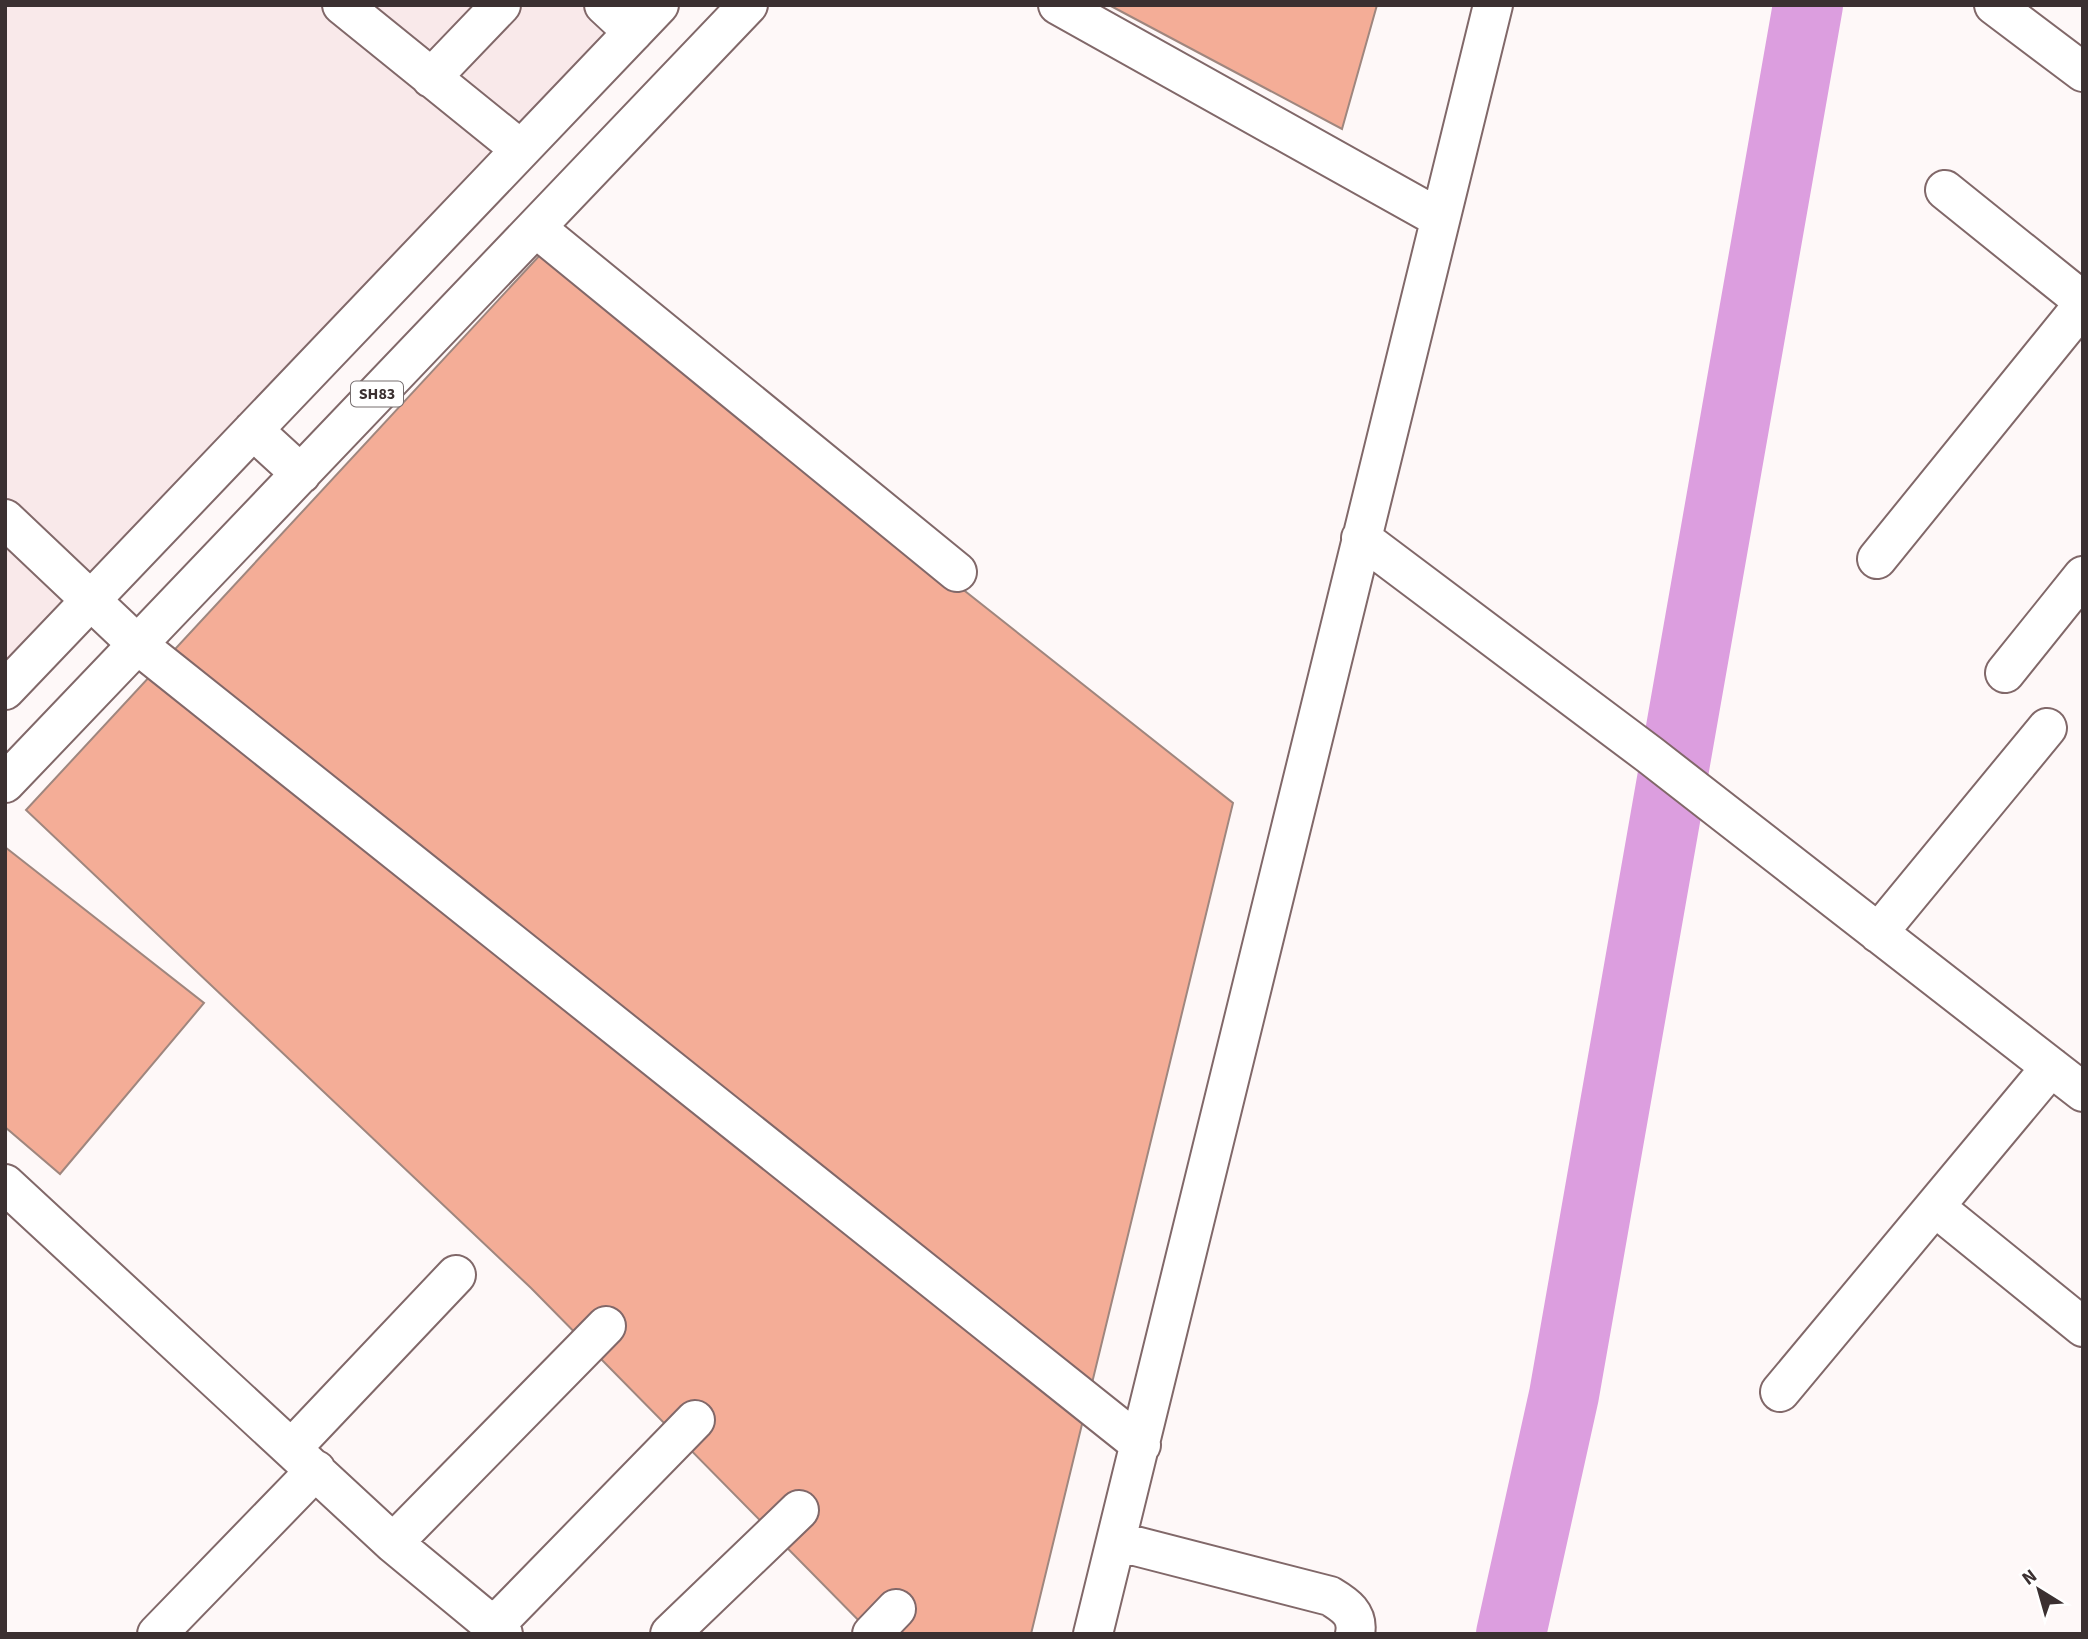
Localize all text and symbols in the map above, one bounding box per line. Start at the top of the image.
road number: SH83 [351,382,403,406]
north arrow [2004,1555,2074,1625]
text: N [2016,1563,2043,1592]

